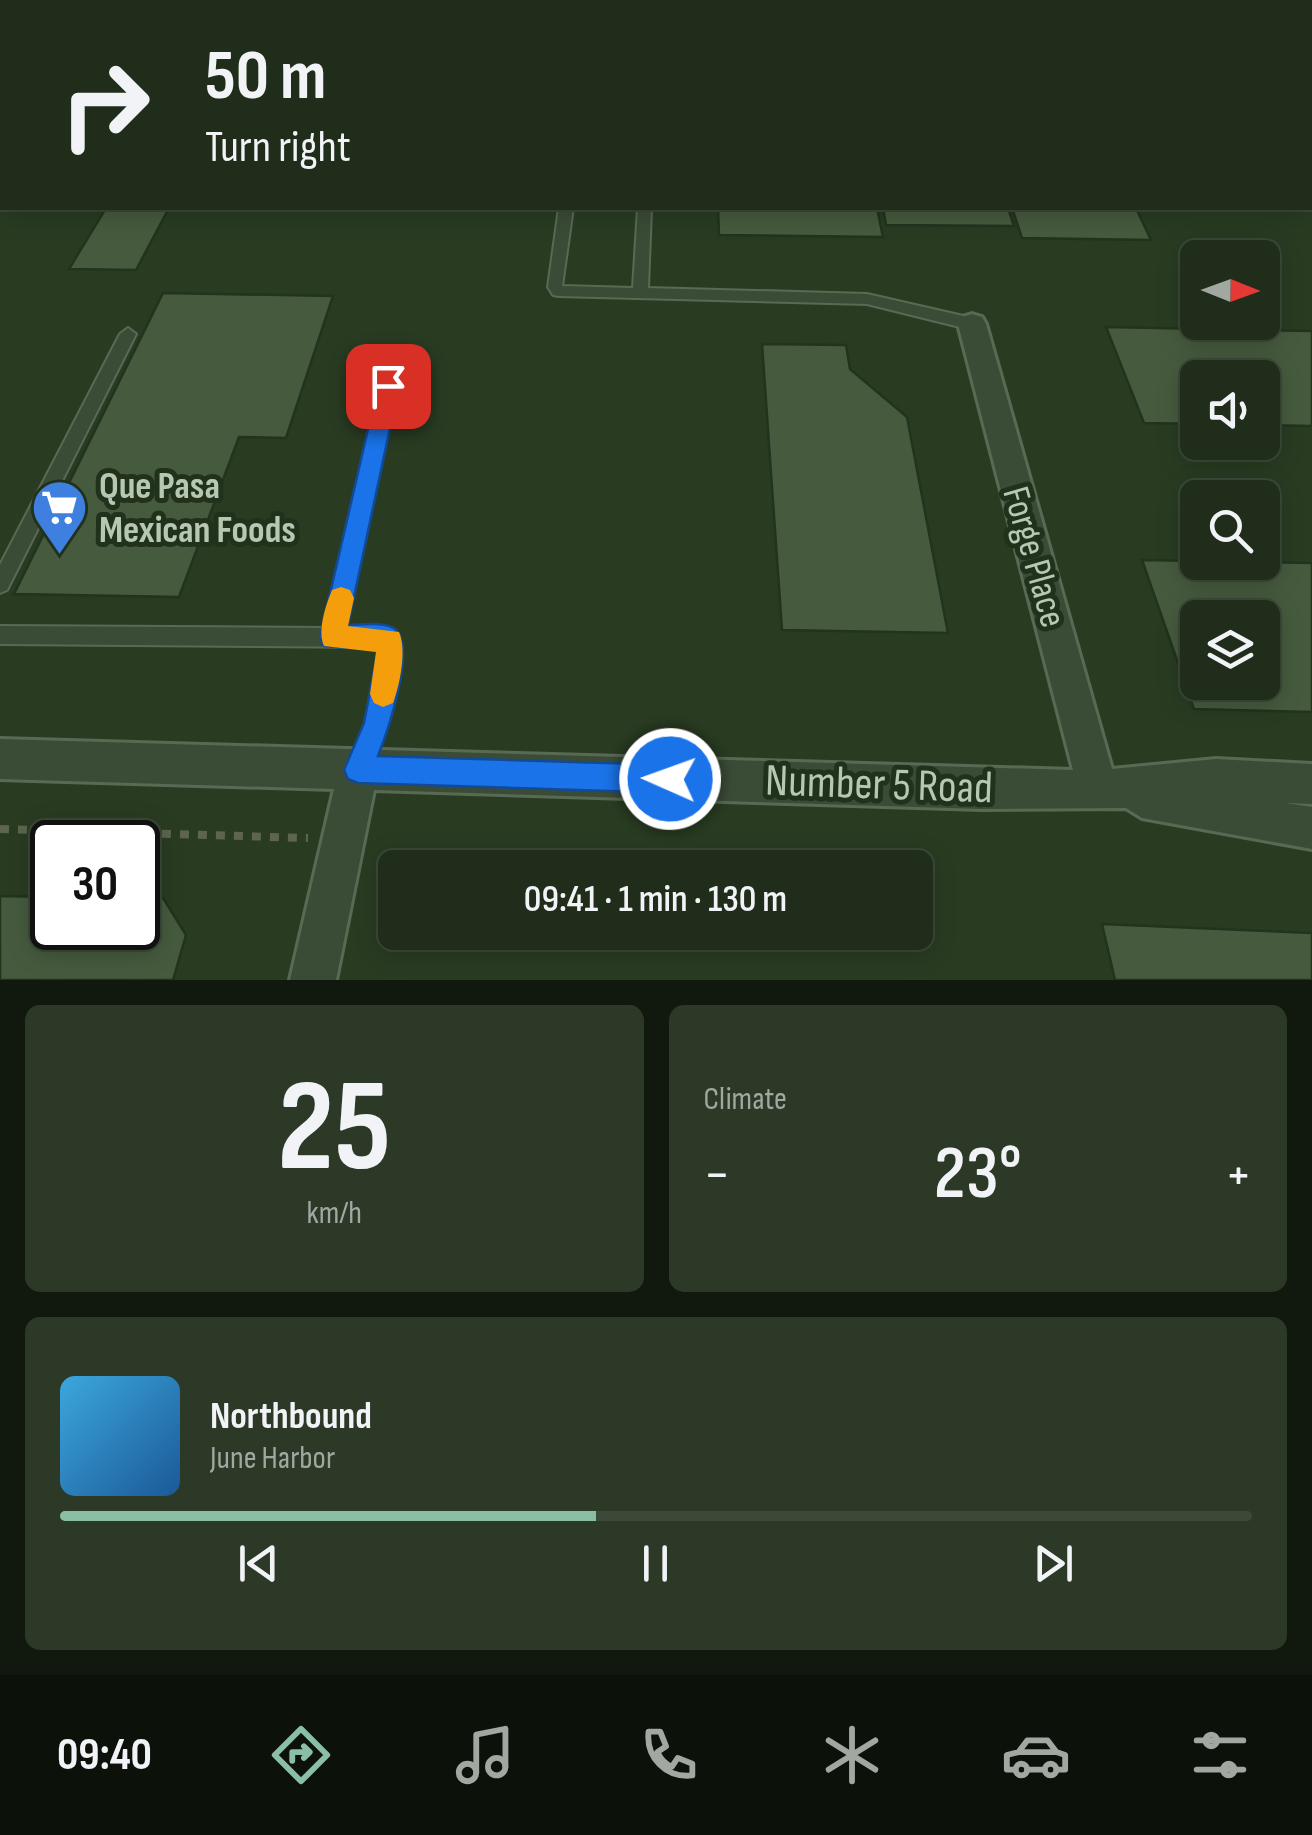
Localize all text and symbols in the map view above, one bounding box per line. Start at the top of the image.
text: 50 m [205,35,326,119]
icon: right [40,40,170,170]
text: Turn right [205,120,351,175]
north arrow [1180,240,1280,340]
map controls [1180,240,1280,700]
pin [346,344,431,429]
icon: arrive [361,359,416,414]
button: sound [1180,360,1280,460]
place label: Que Pasa Mexican Foods [99,464,296,553]
supermarket icon: Que Pasa Mexican Foods [30,478,90,557]
button: search [1180,480,1280,580]
street label: Forge Place [993,482,1075,632]
button: layers [1180,600,1280,700]
position arrow [618,727,722,831]
street label: Number 5 Road [764,754,994,816]
speed limit sign: 30 [30,820,160,950]
text: 09:41 · 1 min · 130 m [524,877,787,922]
text: 25 [277,1051,391,1207]
text: Climate [704,1080,787,1119]
text: 23° [934,1129,1022,1220]
text: − [704,1142,730,1209]
text: + [1225,1142,1252,1209]
text: km/h [307,1194,362,1233]
text: Northbound [210,1394,372,1439]
text: June Harbor [210,1439,335,1478]
icon: previous [231,1536,286,1591]
icon: pause [628,1536,683,1591]
icon: next [1026,1536,1081,1591]
icon: directions [266,1720,336,1790]
icon: music [450,1720,520,1790]
icon: phone [634,1720,704,1790]
icon: climate [817,1720,887,1790]
icon: car [1001,1720,1071,1790]
icon: filters [1185,1720,1255,1790]
text: 09:40 [57,1728,152,1783]

